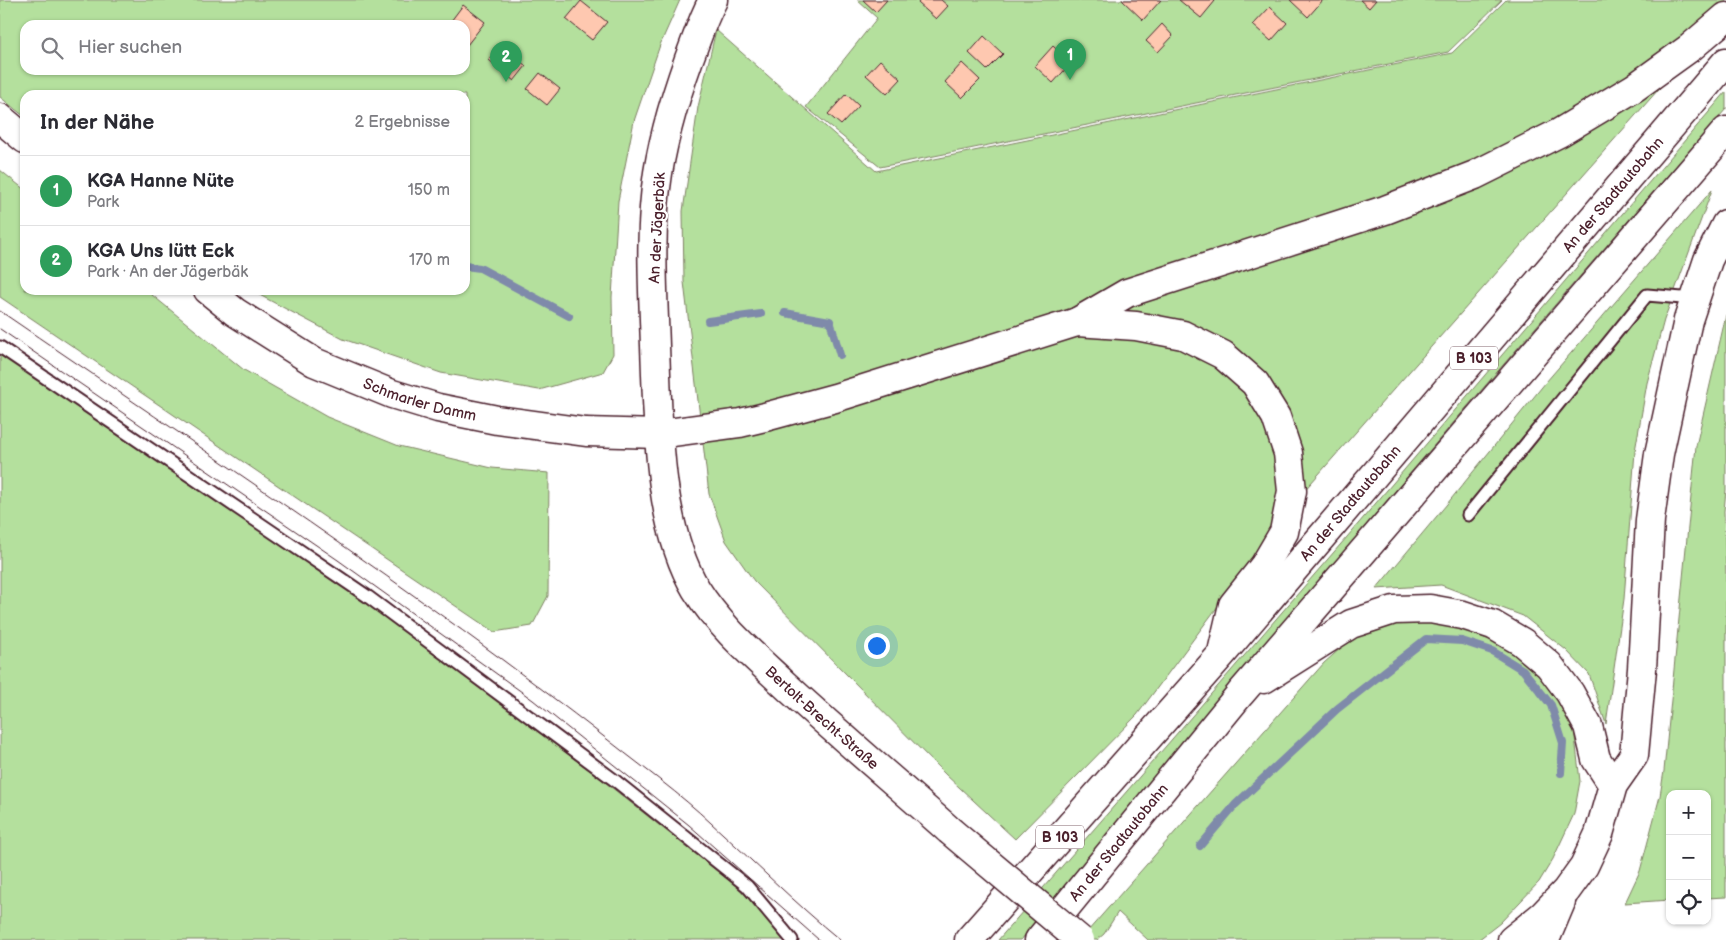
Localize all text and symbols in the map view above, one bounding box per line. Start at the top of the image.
search box [20,20,470,75]
icon: search [38,34,66,62]
text: Hier suchen [78,36,182,59]
pin: 1 [1054,39,1086,80]
pin: 2 [490,41,522,82]
text: In der Nähe [40,110,154,135]
text: 2 Ergebnisse [354,113,450,132]
street label: An der Stadtautobahn [1559,133,1668,257]
text: KGA Hanne Nüte [87,170,234,193]
street label: An der Jägerbäk [645,171,670,284]
text: 1 [53,181,59,200]
text: 150 m [408,181,450,200]
text: Park [87,193,119,212]
text: KGA Uns lütt Eck [87,240,234,263]
text: 2 [51,251,61,270]
text: 170 m [409,251,450,270]
text: Park · An der Jägerbäk [87,263,248,282]
road number: B 103 [1450,346,1498,369]
street label: Schmarler Damm [360,374,478,426]
street label: An der Stadtautobahn [1296,442,1405,565]
your location [864,633,890,659]
street label: Bertolt-Brecht-Straße [761,662,883,774]
street label: An der Stadtautobahn [1066,780,1173,905]
map controls [1666,790,1711,925]
button: + [1666,790,1711,835]
road number: B 103 [1036,826,1084,849]
button: − [1666,835,1711,880]
button: locate [1666,880,1711,925]

